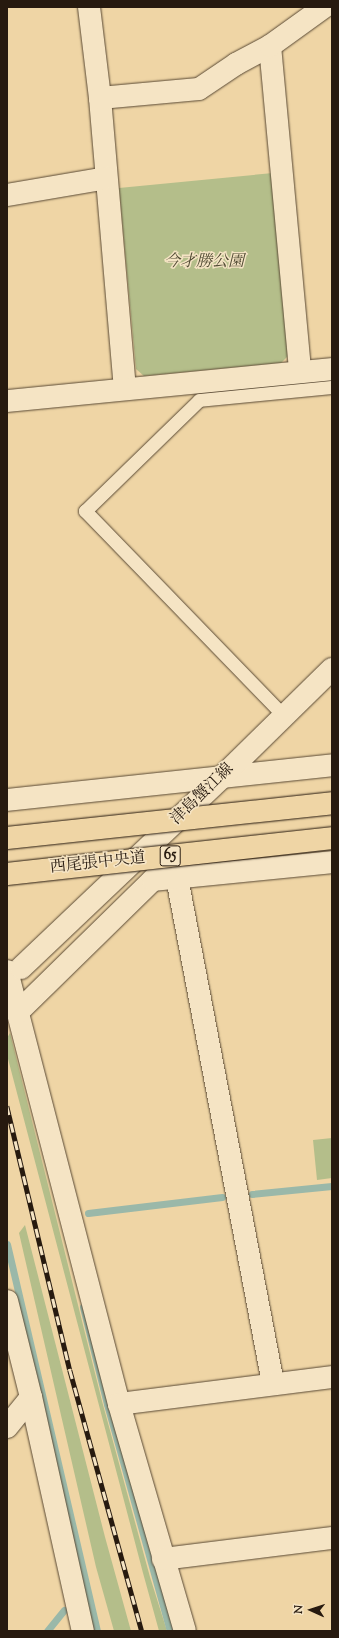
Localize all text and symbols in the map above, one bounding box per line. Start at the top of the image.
park label: 今才勝公園 [164,253,244,273]
street label: 津島蟹江線 [168,760,238,830]
road number: 65 [159,843,181,869]
street label: 西尾張中央道 [49,849,147,879]
north arrow [291,1590,331,1630]
text: N [291,1605,307,1614]

